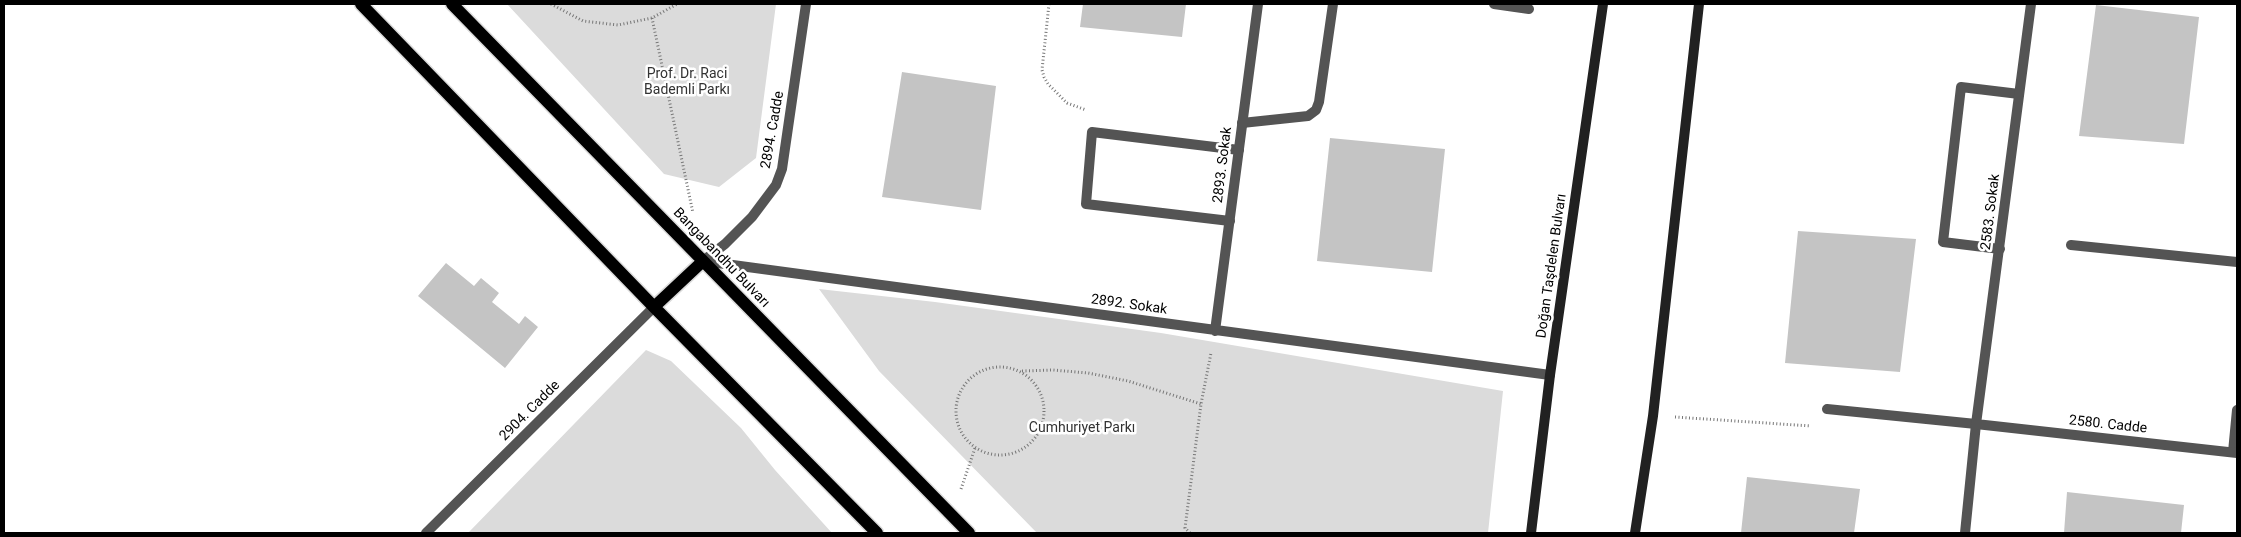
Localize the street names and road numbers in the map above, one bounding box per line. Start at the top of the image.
street label: 2894. Cadde [758,90,788,170]
street label: 2893. Sokak [1210,126,1236,204]
street label: 2583. Sokak [1978,173,2004,251]
street label: Doğan Taşdelen Bulvarı [1534,193,1570,339]
street label: Bangabandhu Bulvarı [669,205,773,311]
street label: 2892. Sokak [1090,291,1168,319]
street label: 2904. Cadde [496,377,564,445]
street label: 2580. Cadde [2068,413,2148,437]

